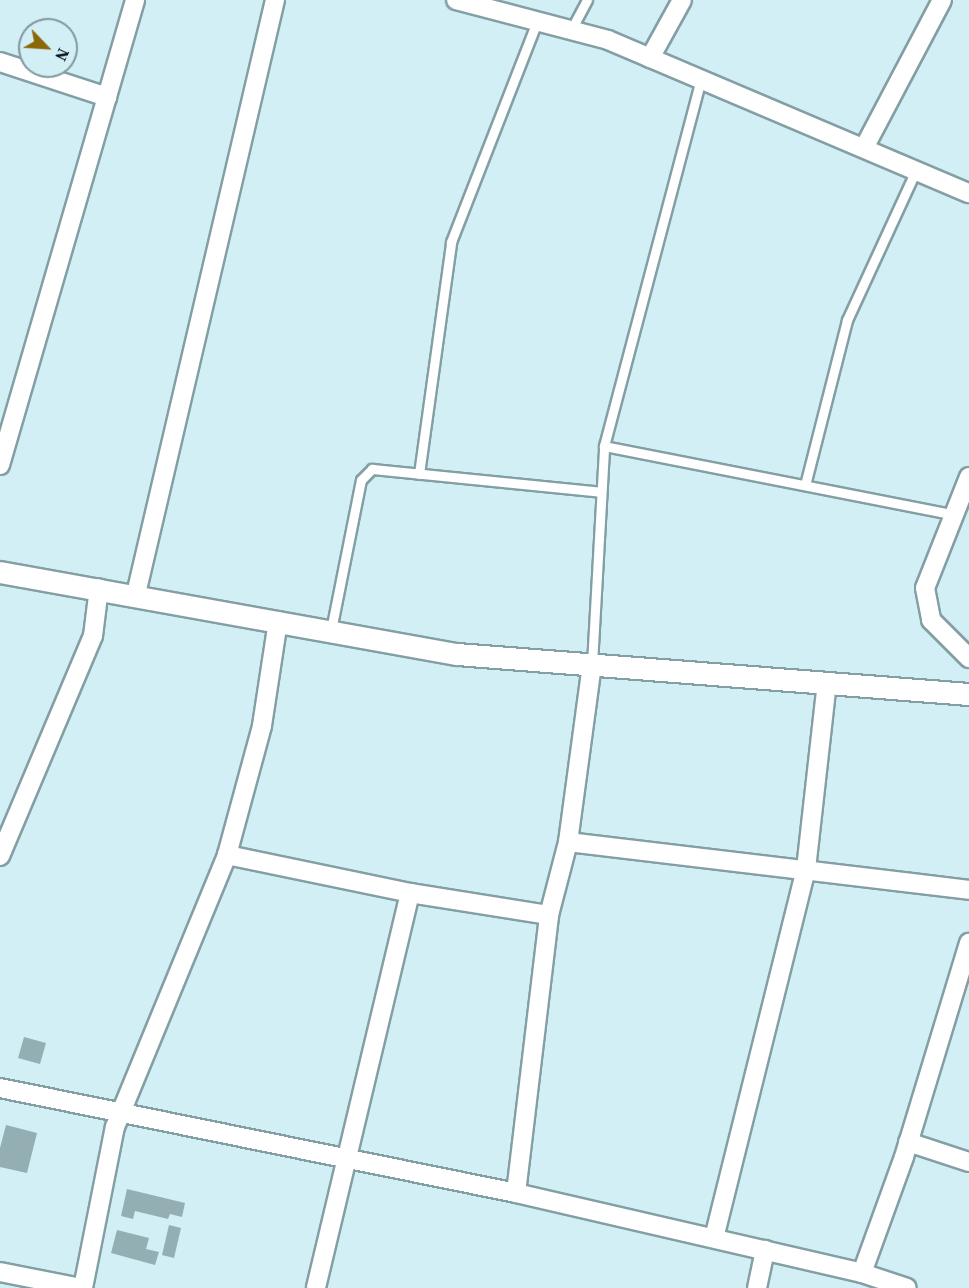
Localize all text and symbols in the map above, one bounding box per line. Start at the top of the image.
north arrow [18,18,78,78]
text: N [50,45,75,65]

